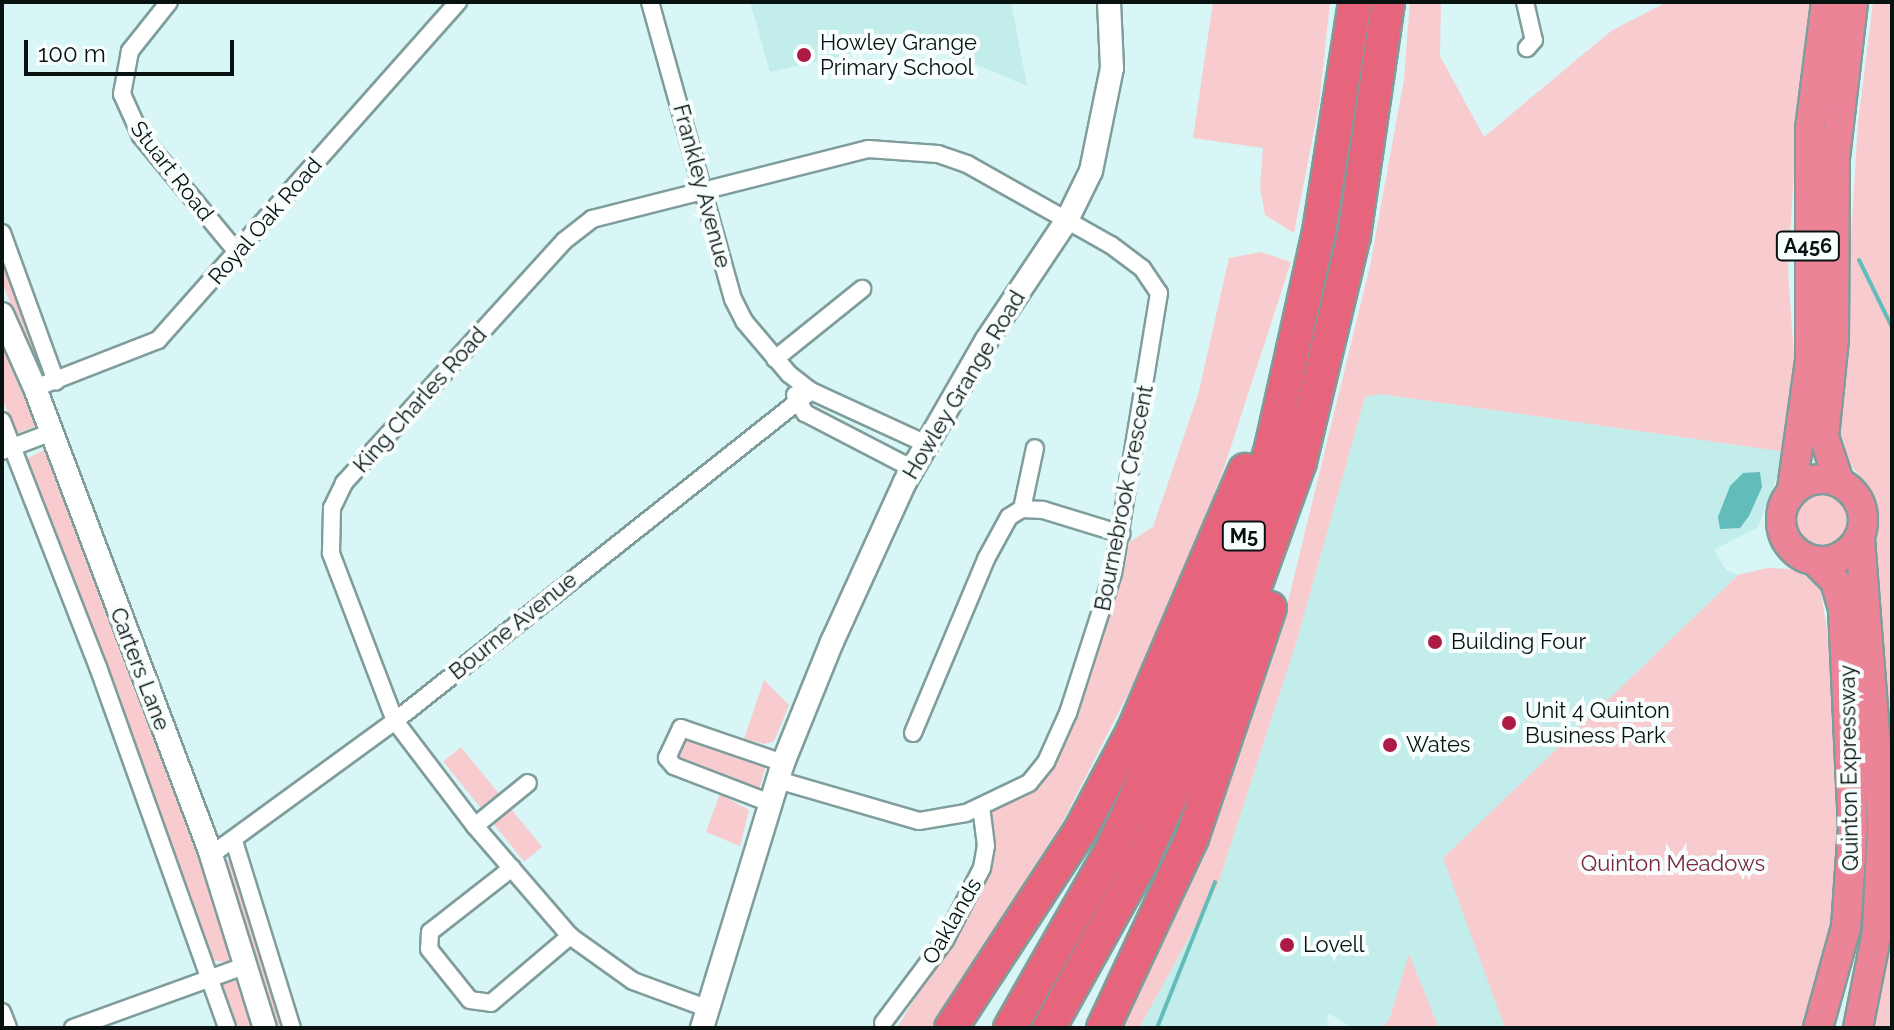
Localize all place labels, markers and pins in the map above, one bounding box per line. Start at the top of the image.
place label: Howley Grange Primary School [820,29,977,80]
marker: Howley Grange Primary School [795,46,813,64]
place label: Building Four [1451,629,1586,655]
marker: Building Four [1426,633,1444,651]
place label: Unit 4 Quinton Business Park [1525,697,1670,748]
marker: Unit 4 Quinton Business Park [1500,714,1518,732]
place label: Wates [1406,732,1470,758]
marker: Wates [1381,736,1399,754]
place label: Lovell [1303,932,1364,958]
marker: Lovell [1278,936,1296,954]

